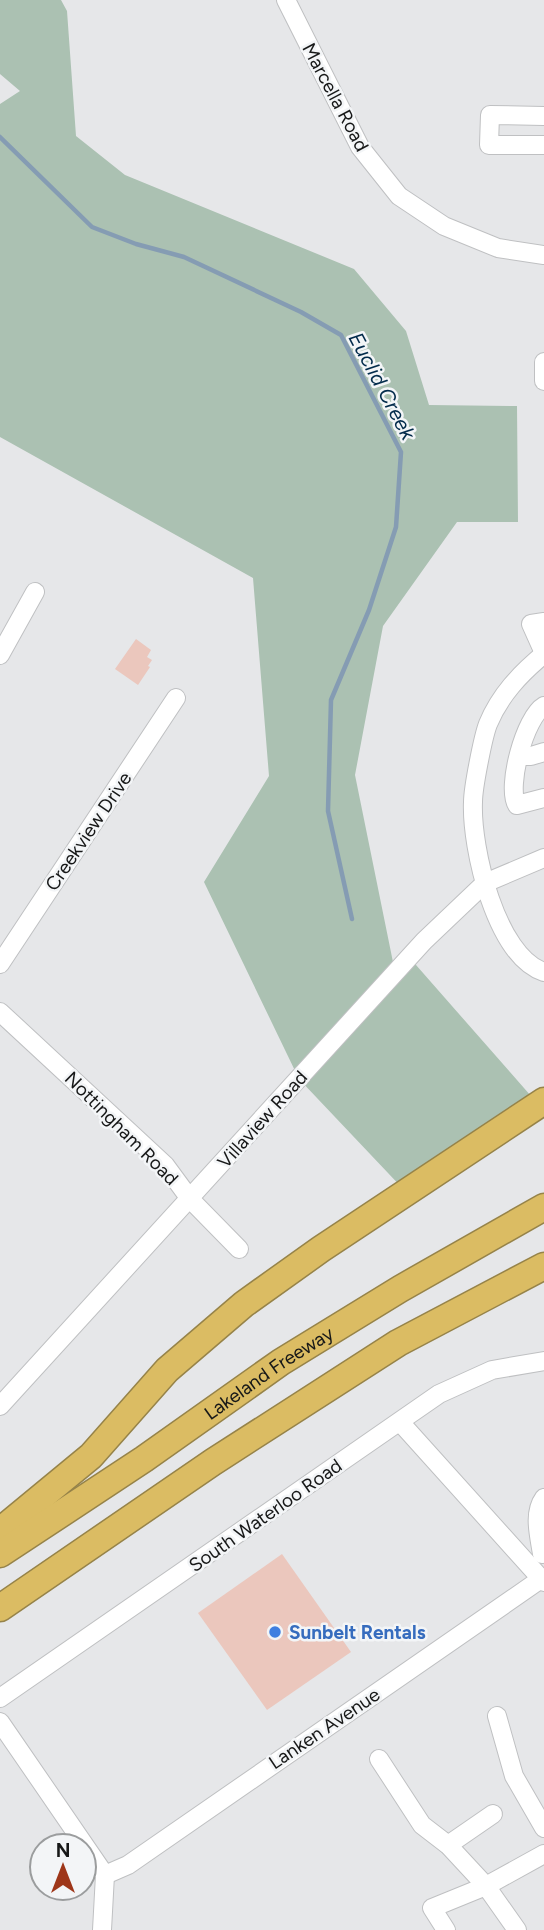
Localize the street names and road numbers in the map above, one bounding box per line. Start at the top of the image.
street label: Marcella Road [297,39,374,155]
street label: Creekview Drive [40,768,137,895]
street label: Villaview Road [213,1066,312,1173]
street label: Nottingham Road [60,1067,183,1190]
street label: Lakeland Freeway [200,1322,338,1425]
street label: South Waterloo Road [184,1454,346,1577]
street label: Lanken Avenue [264,1683,384,1774]

